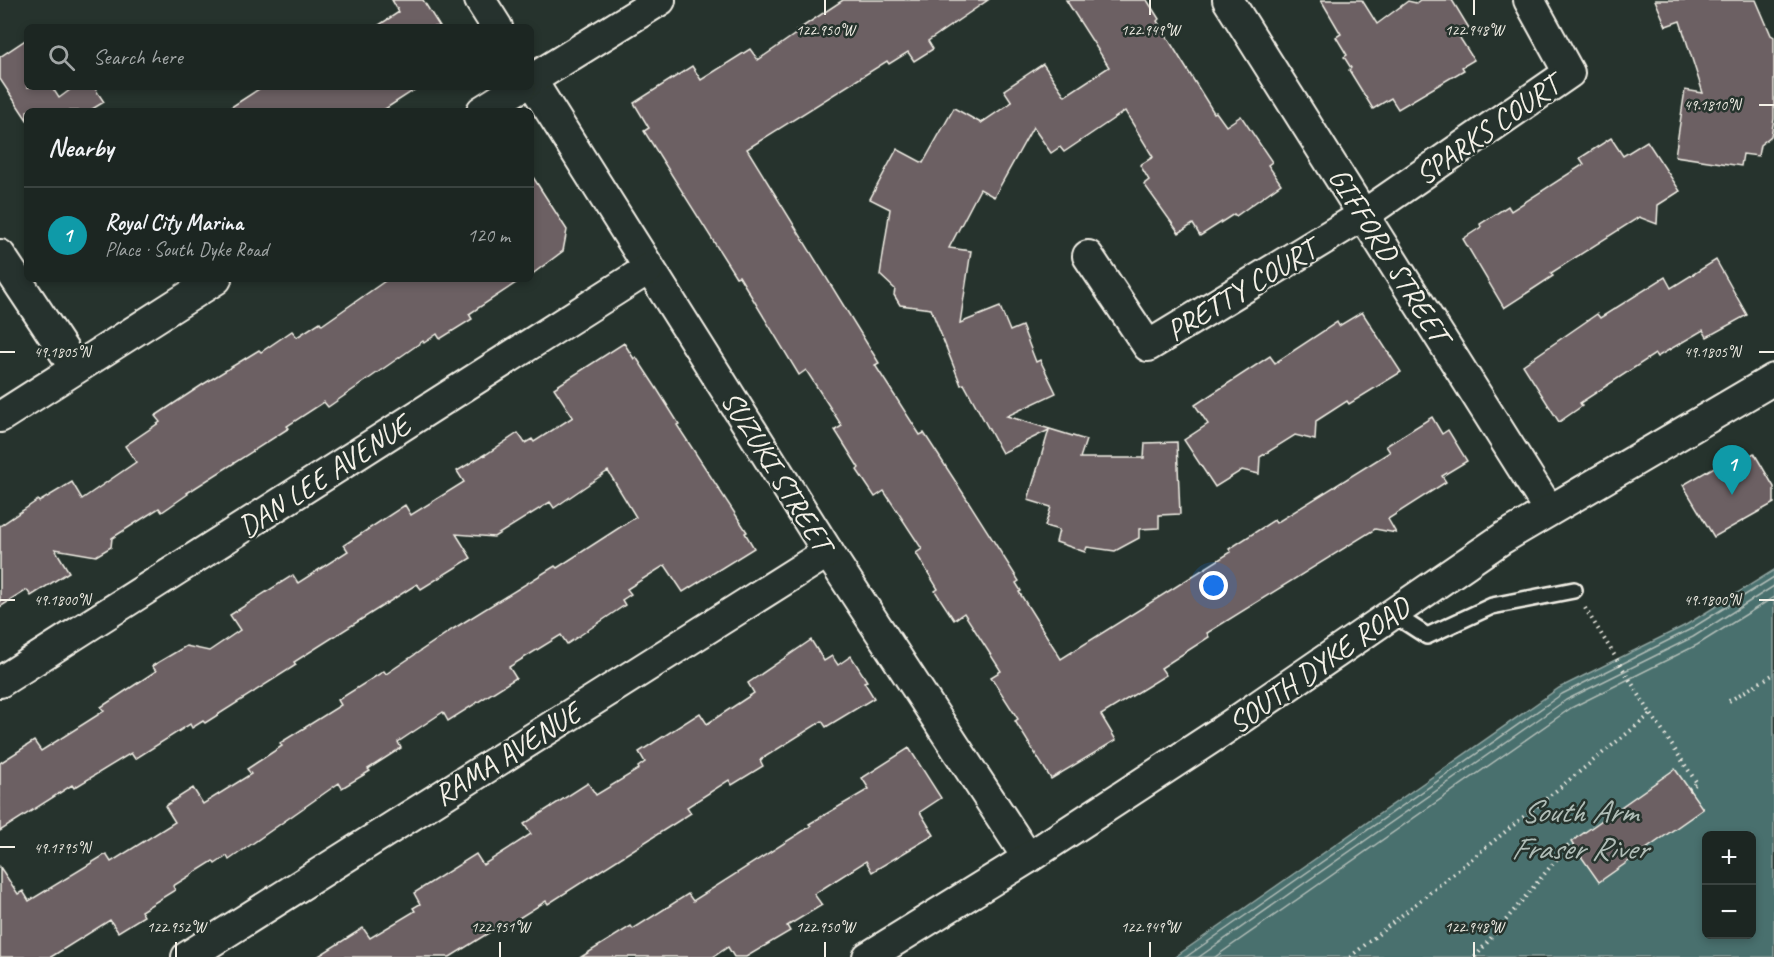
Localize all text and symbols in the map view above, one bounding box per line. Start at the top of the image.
text: 122.950°W [796,21,857,40]
text: 122.949°W [1121,21,1182,40]
text: 122.948°W [1445,21,1506,40]
search box [24,24,534,90]
icon: search [45,41,78,74]
text: Search here [93,43,183,71]
street label: SPARKS COURT [1408,62,1572,193]
text: 49.1810°N [1684,96,1743,115]
text: Nearby [48,131,113,164]
street label: GIFFORD STREET [1320,160,1462,356]
text: Royal City Marina [105,209,243,237]
text: 1 [63,223,72,248]
text: 120 m [467,223,510,248]
street label: PRETTY COURT [1159,227,1329,350]
text: Place · South Dyke Road [105,237,268,262]
text: 49.1805°N [34,343,93,362]
text: 49.1805°N [1684,343,1743,362]
street label: SUZUKI STREET [713,384,845,564]
street label: DAN LEE AVENUE [231,404,421,546]
pin: 1 [1712,446,1752,495]
your location [1199,571,1228,600]
street label: SOUTH DYKE ROAD [1221,587,1420,742]
text: 49.1800°N [34,591,93,610]
text: 49.1800°N [1684,591,1743,610]
street label: RAMA AVENUE [426,692,591,814]
water label: South Arm Fraser River [1511,791,1651,869]
map controls [1702,831,1756,939]
button: + [1702,831,1756,885]
text: 49.1795°N [34,839,93,858]
button: − [1702,885,1756,939]
text: 122.952°W [147,918,208,937]
text: 122.951°W [471,918,532,937]
text: 122.950°W [796,918,857,937]
text: 122.949°W [1121,918,1182,937]
text: 122.948°W [1445,918,1506,937]

